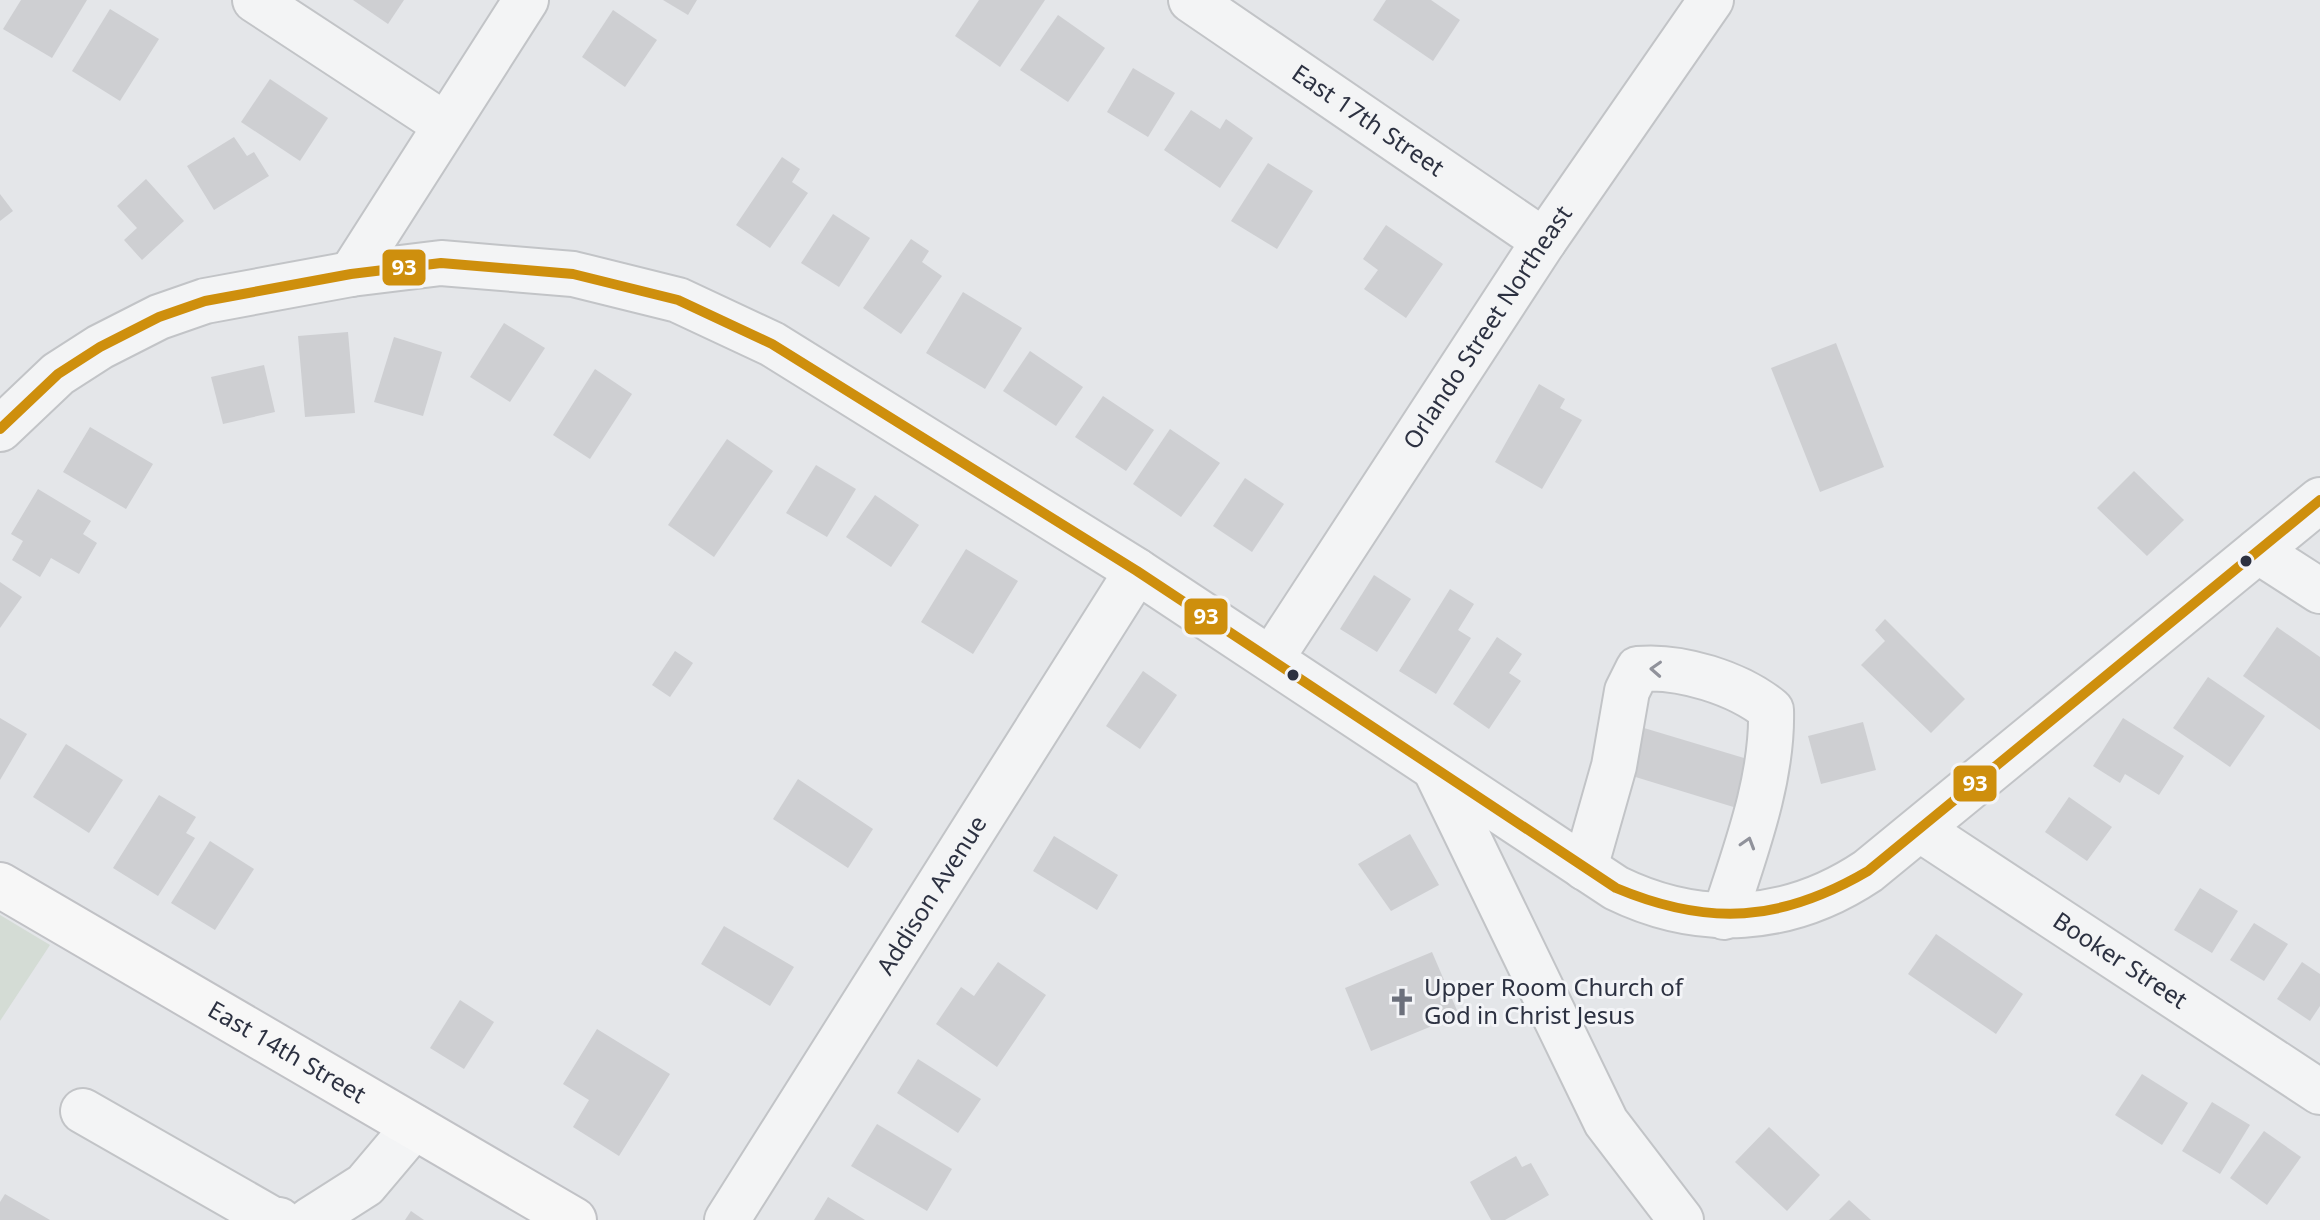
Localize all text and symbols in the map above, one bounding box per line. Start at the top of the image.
street label: East 17th Street [1286,56,1451,183]
street label: Orlando Street Northeast [1394,198,1579,455]
line badge: 93 [381,248,427,287]
text: 93 [391,251,417,281]
unlabelled marker [2238,553,2254,569]
line badge: 93 [1183,597,1229,636]
text: 93 [1193,600,1219,630]
one-way arrow [1649,661,1662,678]
unlabelled marker [1285,667,1301,683]
line badge: 93 [1952,764,1998,803]
text: 93 [1962,767,1988,797]
street label: Addison Avenue [868,809,994,981]
one-way arrow [1739,836,1755,850]
street label: Booker Street [2047,903,2195,1016]
place label: Upper Room Church of God in Christ Jesus [1424,970,1685,1031]
church icon: Upper Room Church of God in Christ Jesus [1387,987,1417,1017]
street label: East 14th Street [203,992,373,1110]

